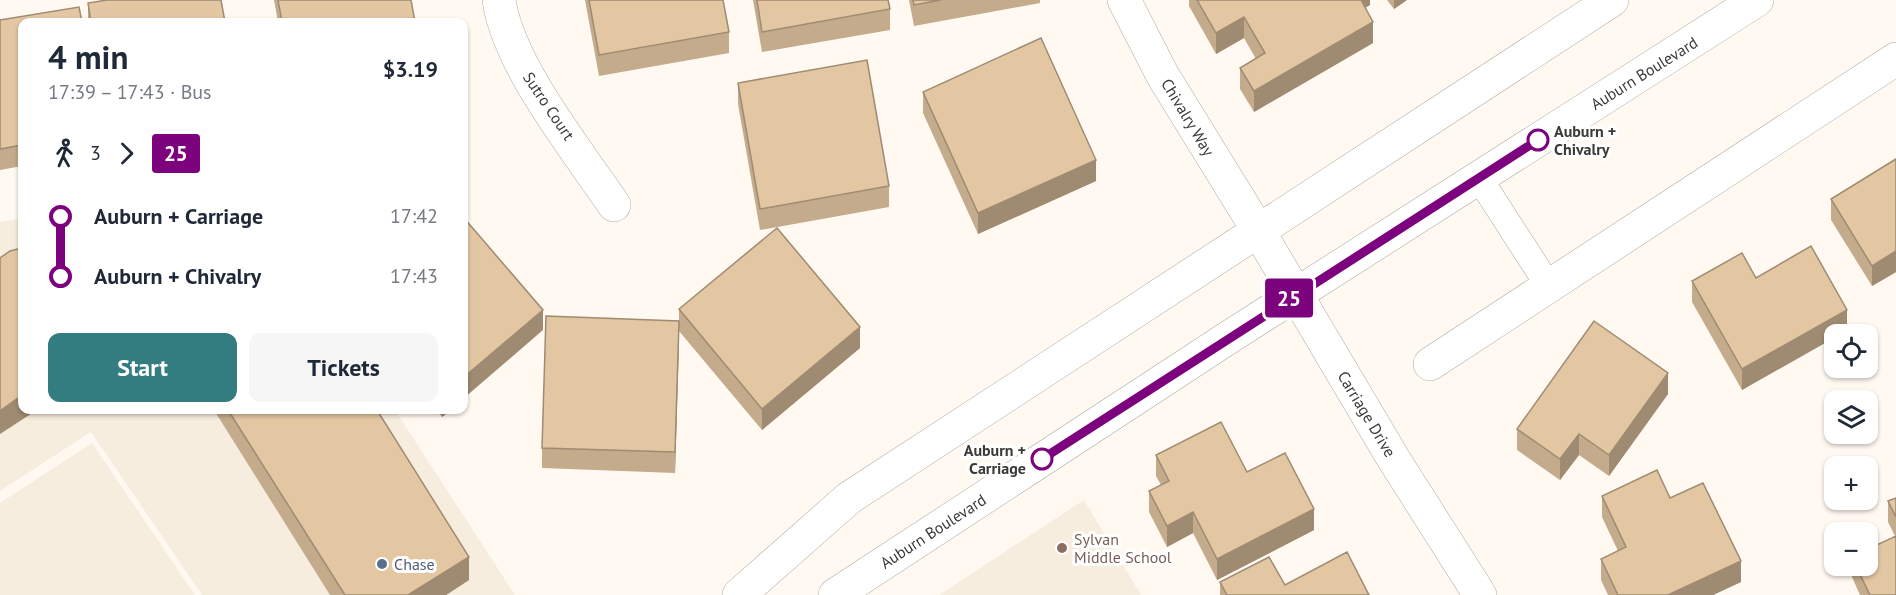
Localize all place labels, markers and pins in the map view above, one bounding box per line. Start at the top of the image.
place label: Auburn + Chivalry [1554,121,1616,159]
marker: Auburn + Chivalry [1527,129,1549,151]
place label: Auburn + Carriage [964,440,1026,478]
marker: Auburn + Carriage [1031,448,1053,470]
place label: Sylvan Middle School [1074,529,1172,567]
marker: Sylvan Middle School [1055,541,1069,555]
place label: Chase [394,554,435,574]
marker: Chase [375,557,389,571]

